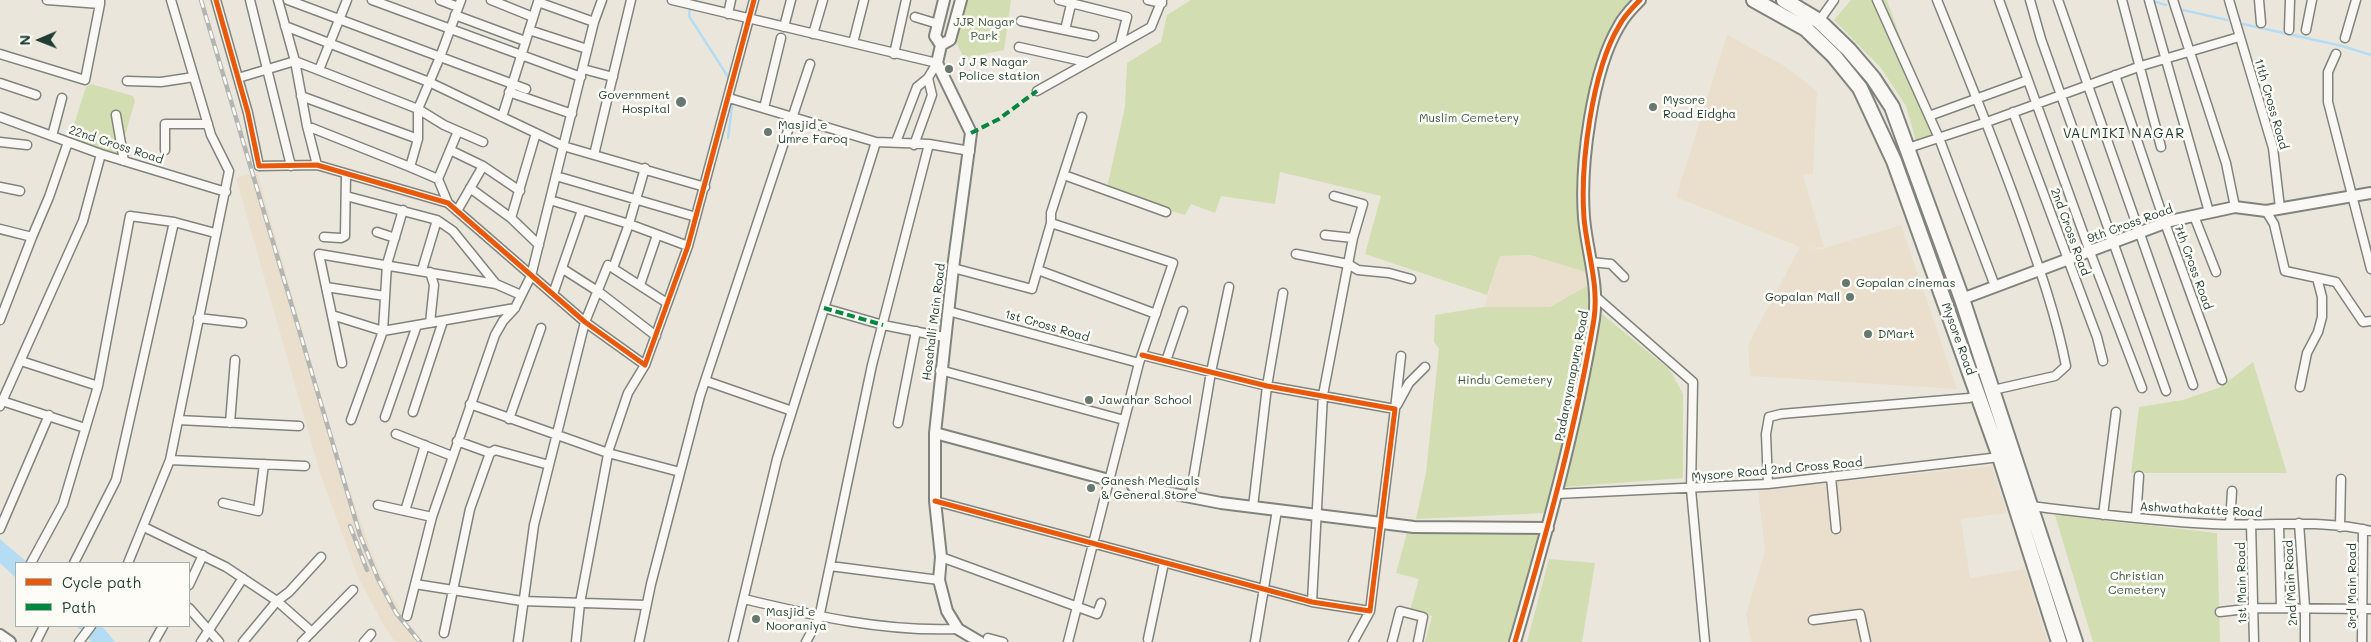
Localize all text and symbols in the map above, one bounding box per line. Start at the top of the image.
north arrow [15,15,65,65]
park label: JJR Nagar Park [953,15,1015,43]
text: N [15,35,34,46]
place label: J J R Nagar Police station [959,55,1040,83]
street label: 11th Cross Road [2251,57,2291,151]
marker: J J R Nagar Police station [943,63,955,75]
place label: Government Hospital [599,88,670,116]
place label: Mysore Road Eidgha [1663,93,1736,121]
marker: Government Hospital [674,95,688,109]
marker: Mysore Road Eidgha [1647,101,1659,113]
park label: Muslim Cemetery [1419,111,1519,125]
place label: Masjid e Umre Faroq [778,118,848,146]
street label: 22nd Cross Road [67,123,165,167]
marker: Masjid e Umre Faroq [762,126,774,138]
district label: VALMIKI NAGAR [2061,126,2187,142]
street label: 2nd Cross Road [2048,186,2092,278]
street label: 9th Cross Road [2085,202,2175,246]
street label: 7th Cross Road [2171,222,2215,312]
street label: Hosahalli Main Road [920,263,948,381]
place label: Gopalan cinemas [1856,276,1956,290]
marker: Gopalan cinemas [1840,277,1852,289]
place label: Gopalan Mall [1765,290,1840,304]
marker: Gopalan Mall [1844,291,1856,303]
street label: Mysore Road [1938,301,1978,377]
street label: 1st Cross Road [1003,307,1091,345]
street label: Padarayanapura Road [1552,310,1592,442]
place label: DMart [1878,327,1915,341]
marker: DMart [1862,328,1874,340]
park label: Hindu Cemetery [1458,373,1552,387]
place label: Jawahar School [1099,393,1192,407]
marker: Jawahar School [1083,394,1095,406]
street label: Mysore Road 2nd Cross Road [1691,455,1863,485]
place label: Ganesh Medicals & General Store [1101,474,1200,502]
marker: Ganesh Medicals & General Store [1085,482,1097,494]
street label: Ashwathakatte Road [2139,500,2263,520]
street label: 2nd Main Road [2282,540,2300,626]
street label: 1st Main Road [2234,542,2250,624]
street label: 3rd Main Road [2345,543,2359,629]
legend [15,562,190,627]
park label: Christian Cemetery [2108,569,2166,597]
text: Cycle path [62,572,141,592]
text: Path [62,597,96,617]
place label: Masjid e Nooraniya [766,605,827,633]
marker: Masjid e Nooraniya [750,613,762,625]

